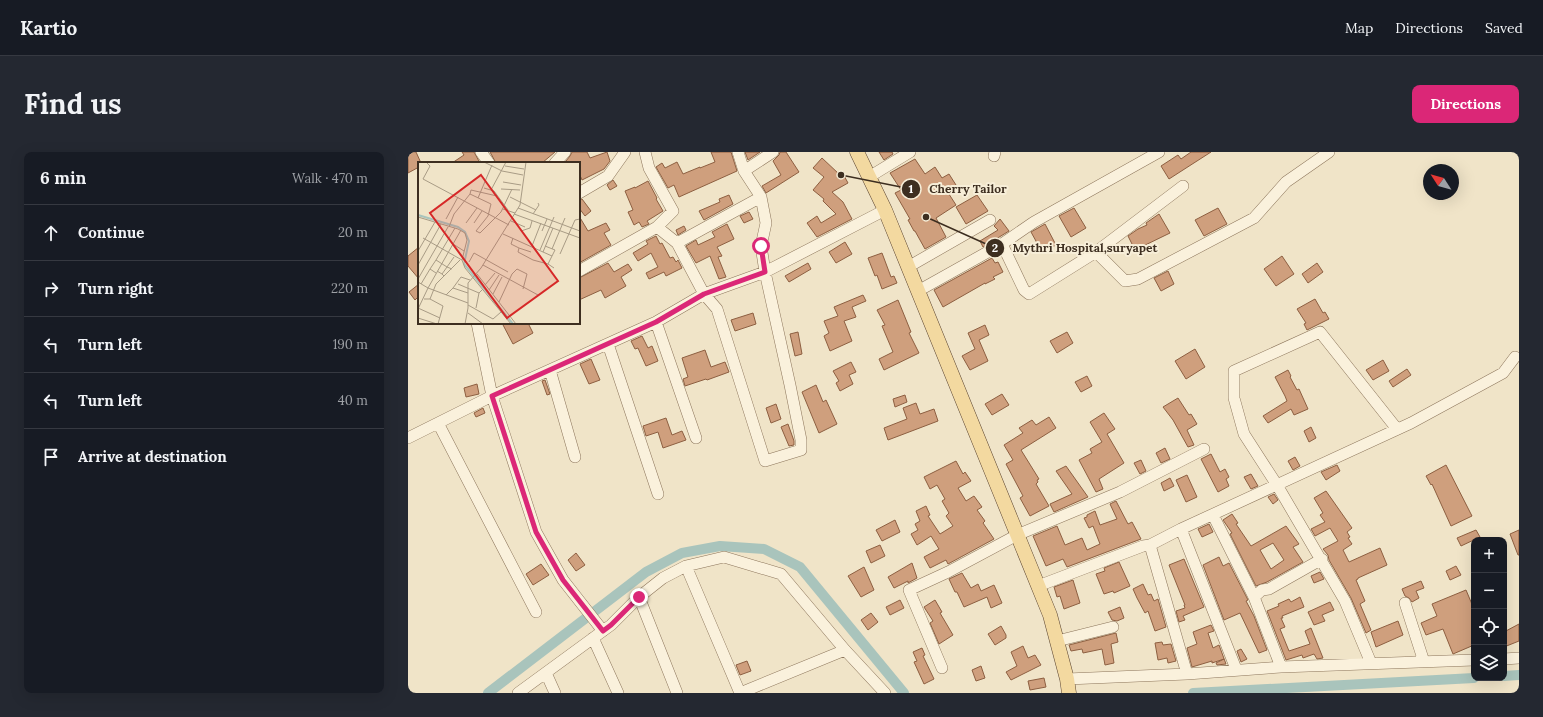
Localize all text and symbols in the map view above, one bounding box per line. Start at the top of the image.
text: Kartio [20,16,77,40]
text: Map [1345,19,1373,37]
text: Directions [1395,19,1463,37]
text: Saved [1485,19,1523,37]
button: Directions [1412,85,1519,123]
text: Find us [24,86,122,122]
inset map [418,162,580,324]
north arrow [1423,164,1459,200]
text: 6 min [40,167,86,189]
text: Walk · 470 m [292,170,368,187]
callout: Cherry Tailor [901,177,1014,201]
text: 1 [909,181,914,196]
text: Cherry Tailor [929,181,1007,196]
icon: ahead [40,222,62,244]
text: Continue [78,223,144,242]
text: 20 m [338,224,368,241]
callout: Mythri Hospital,suryapet [985,236,1165,260]
route start [752,237,770,255]
text: 2 [992,240,998,255]
text: Mythri Hospital,suryapet [1013,240,1158,255]
icon: right [40,278,62,300]
text: Turn right [78,279,154,298]
text: 220 m [331,280,368,297]
icon: left [40,334,62,356]
text: Turn left [78,335,142,354]
text: 190 m [333,336,368,353]
icon: left [40,390,62,412]
text: Turn left [78,391,142,410]
text: 40 m [338,392,368,409]
icon: arrive [40,446,62,468]
text: Arrive at destination [78,447,227,466]
map controls [1471,537,1507,681]
button: + [1471,537,1507,573]
button: − [1471,573,1507,609]
route end [630,588,648,606]
button: locate [1471,609,1507,645]
button: layers [1471,645,1507,681]

